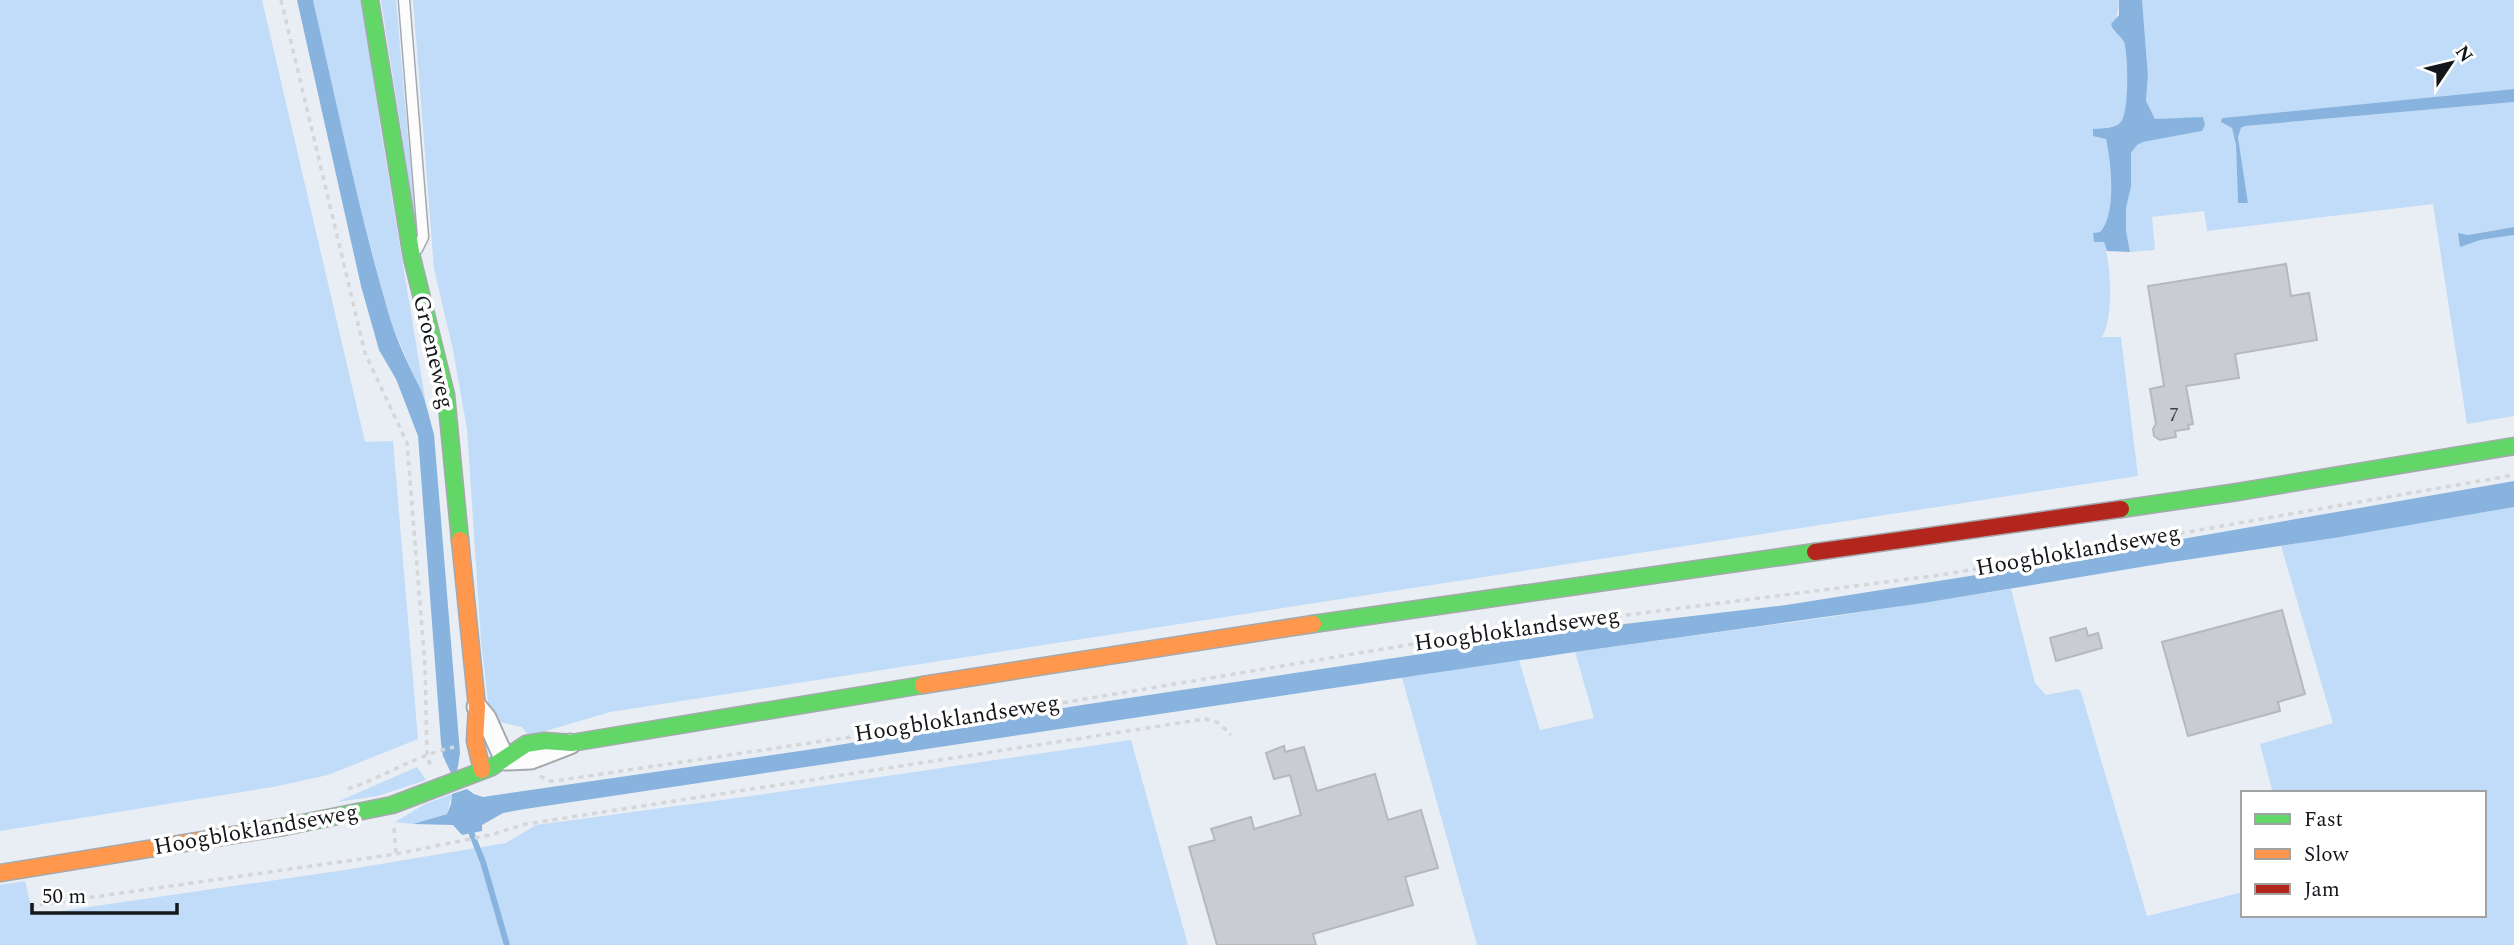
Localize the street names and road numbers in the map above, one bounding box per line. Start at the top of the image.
street label: Groeneweg [403,292,463,412]
street label: Hoogbloklandseweg [1973,516,2183,586]
street label: Hoogbloklandseweg [1412,598,1622,662]
street label: Hoogbloklandseweg [852,686,1062,752]
street label: Hoogbloklandseweg [151,795,361,865]

